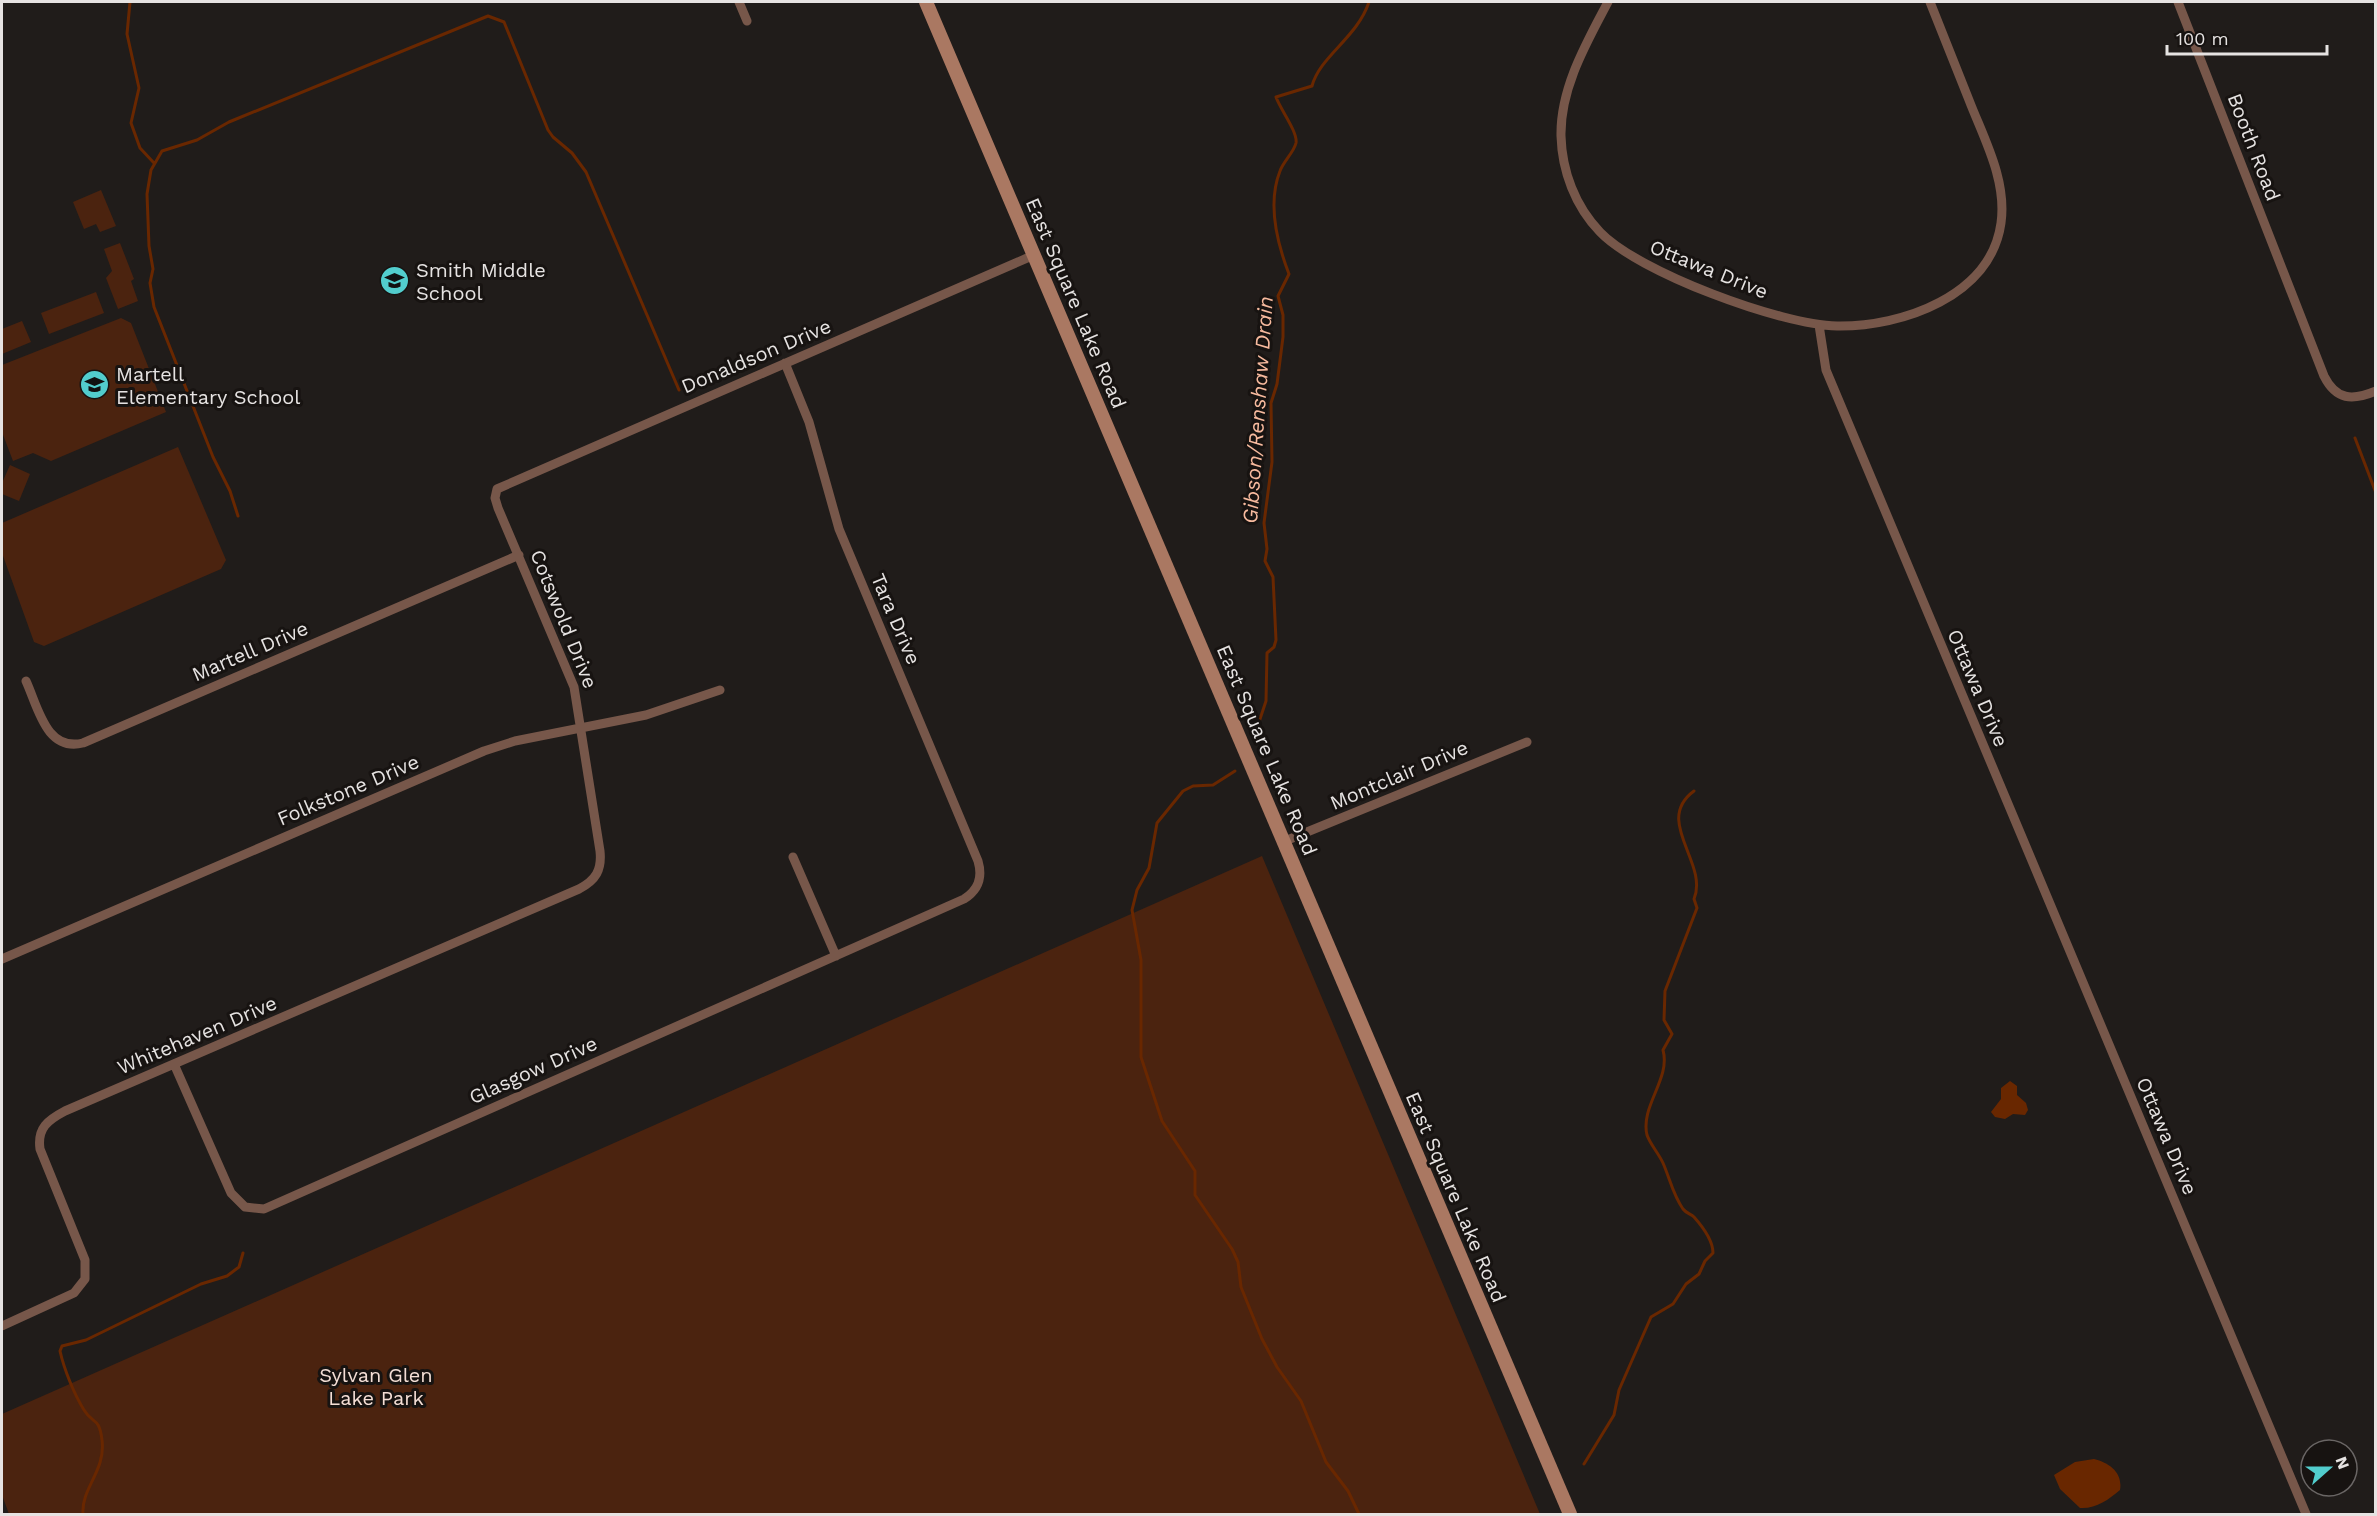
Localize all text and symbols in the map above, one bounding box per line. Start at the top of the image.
scale bar [2167,18,2328,56]
text: 100 m [2176,28,2229,49]
street label: Booth Road [2222,90,2286,204]
street label: East Square Lake Road [1021,194,1131,412]
street label: Ottawa Drive [1646,234,1772,304]
place label: Smith Middle School [416,258,546,305]
school or university icon: Smith Middle School [379,265,411,297]
water label: Gibson/Renshaw Drain [1237,295,1278,525]
street label: Donaldson Drive [678,314,834,398]
place label: Martell Elementary School [116,362,300,409]
school or university icon: Martell Elementary School [79,369,111,401]
street label: Cotswold Drive [525,546,603,692]
street label: Tara Drive [866,570,926,668]
street label: Martell Drive [188,616,312,686]
street label: Ottawa Drive [1942,626,2014,750]
street label: East Square Lake Road [1212,641,1322,859]
street label: Montclair Drive [1326,735,1472,815]
street label: Folkstone Drive [273,749,423,831]
street label: Whitehaven Drive [114,991,280,1079]
street label: Glasgow Drive [465,1031,601,1109]
street label: Ottawa Drive [2131,1074,2203,1198]
street label: East Square Lake Road [1401,1088,1511,1306]
park label: Sylvan Glen Lake Park [319,1363,433,1410]
north arrow [2299,1438,2359,1498]
text: N [2332,1454,2354,1472]

